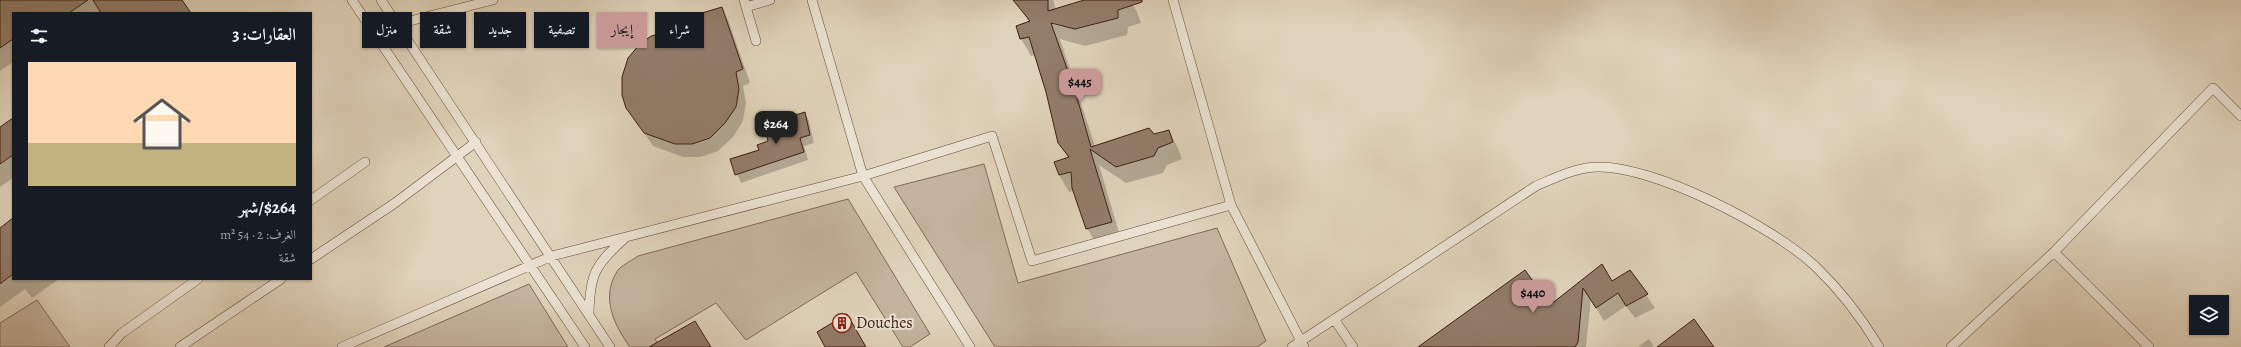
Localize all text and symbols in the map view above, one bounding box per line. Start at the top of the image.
chip: منزل [362,12,412,48]
chip: شقة [420,12,466,48]
chip: جديد [474,12,526,48]
chip: تصفية [534,12,589,48]
chip: إيجار [597,12,647,48]
chip: شراء [655,12,704,48]
text: العقارات: 3 [232,23,296,46]
icon: filters [28,25,50,47]
pin: $445 [1056,69,1104,103]
text: $445 [1068,73,1092,90]
icon: home [126,88,198,160]
pin: $264 [752,111,800,145]
text: $264 [764,115,788,132]
text: $264/شهر [239,196,296,219]
text: الغرف: 2 · 54 m² [220,226,296,243]
text: شقة [279,249,296,266]
pin: $440 [1509,280,1557,314]
text: $440 [1521,284,1545,301]
map controls [2189,295,2229,335]
button: layers [2189,295,2229,335]
building icon: Douches [831,312,853,334]
place label: Douches [856,312,913,334]

